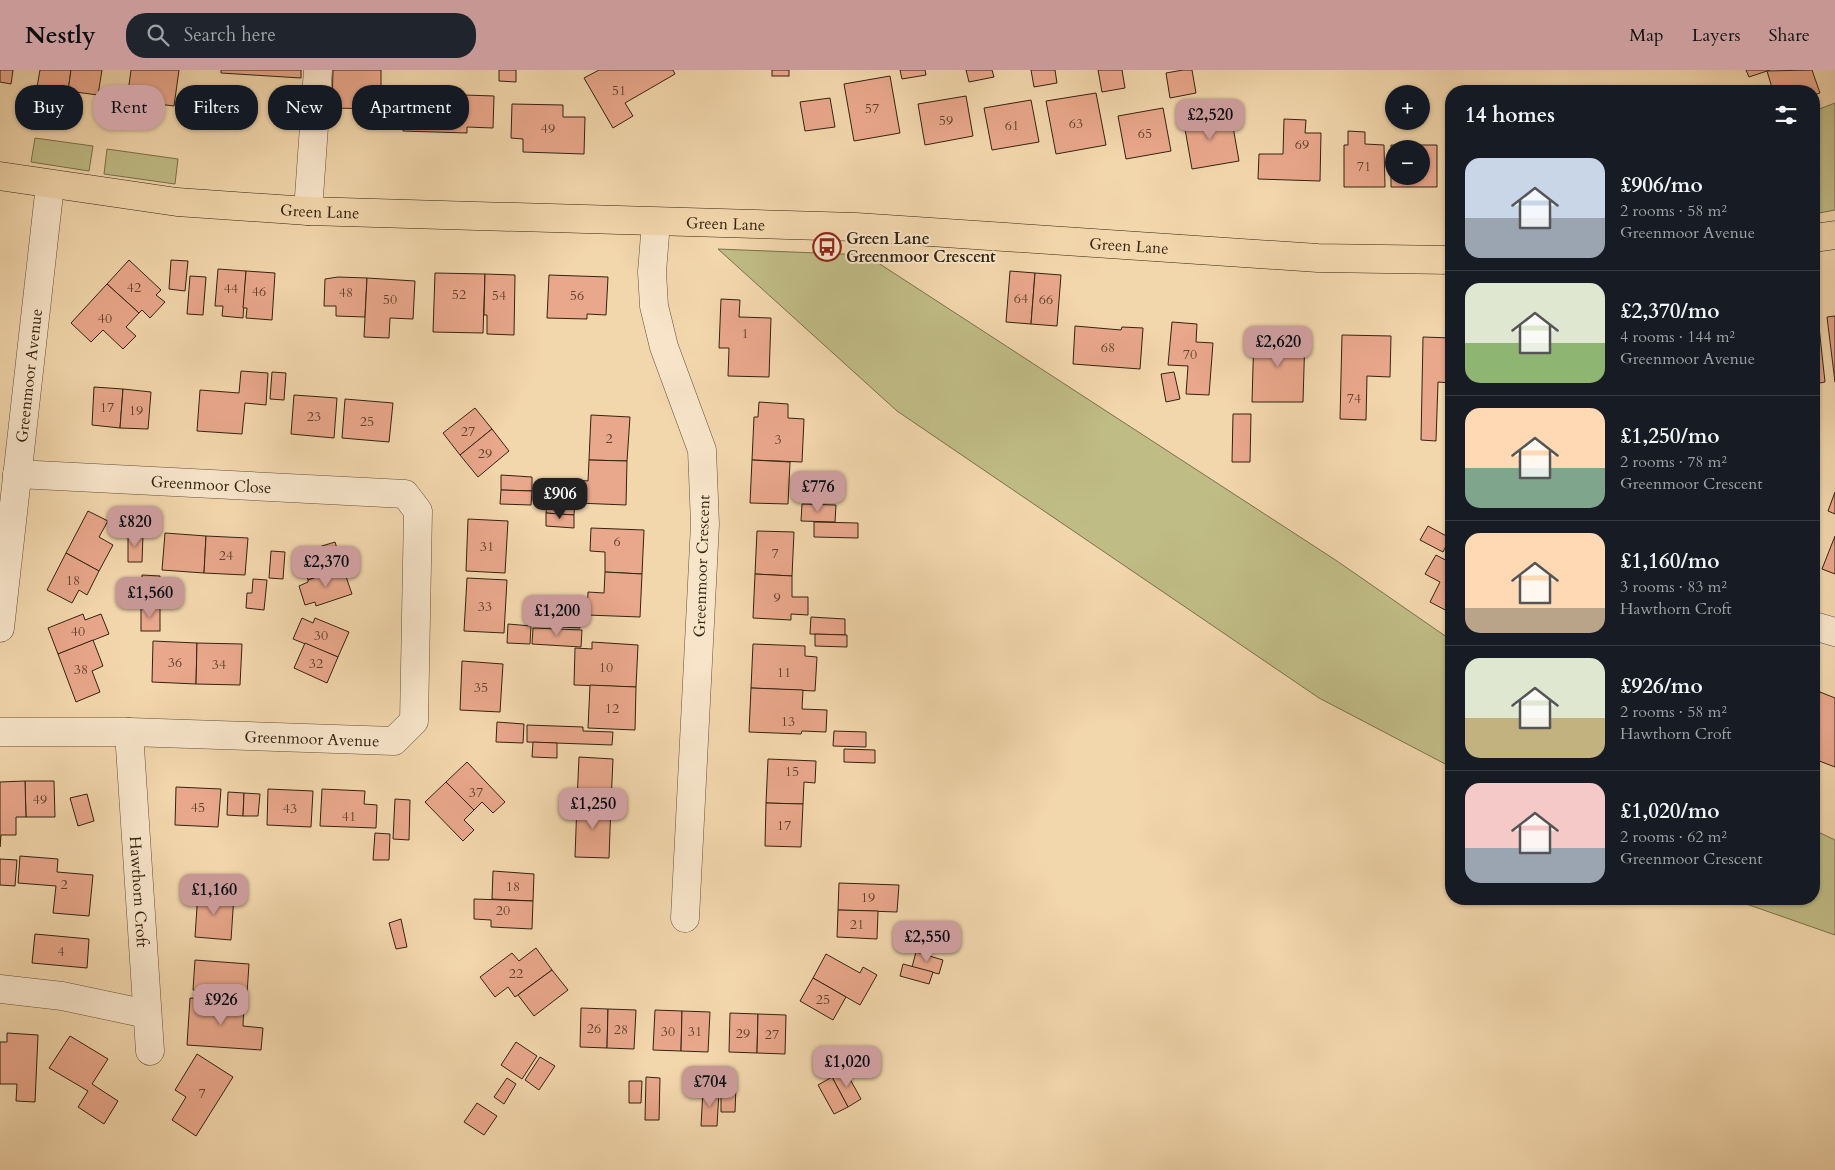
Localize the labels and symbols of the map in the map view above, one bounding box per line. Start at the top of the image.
house number: 51 [612,81,626,100]
pin: £2,520 [1169,98,1251,141]
house number: 57 [865,99,879,118]
house number: 59 [939,111,953,130]
house number: 63 [1069,114,1083,133]
house number: 61 [1005,116,1019,135]
house number: 49 [541,119,555,138]
house number: 65 [1138,124,1152,143]
house number: 69 [1295,135,1309,154]
house number: 71 [1357,157,1371,176]
street label: Green Lane [279,199,360,224]
street label: Green Lane [686,212,766,236]
place label: Green Lane Greenmoor Crescent [846,228,996,268]
bus stop icon: Green Lane Greenmoor Crescent [812,232,842,262]
street label: Green Lane [1089,233,1169,260]
house number: 42 [127,278,141,297]
house number: 44 [224,279,238,298]
house number: 46 [252,282,266,301]
house number: 48 [339,283,353,302]
house number: 52 [452,285,466,304]
house number: 54 [492,286,506,305]
house number: 56 [570,286,584,305]
house number: 64 [1014,289,1028,308]
house number: 50 [383,290,397,309]
house number: 66 [1039,290,1053,309]
street label: Greenmoor Avenue [11,307,48,444]
house number: 40 [98,309,112,328]
house number: 1 [741,324,749,343]
pin: £2,620 [1237,326,1319,368]
house number: 68 [1101,338,1115,357]
house number: 70 [1183,345,1197,364]
house number: 74 [1347,389,1361,408]
house number: 17 [100,398,114,417]
house number: 19 [129,401,143,420]
house number: 23 [307,407,321,426]
house number: 25 [360,412,374,431]
house number: 27 [461,422,475,441]
house number: 2 [605,429,613,448]
house number: 3 [774,430,782,449]
house number: 29 [478,444,492,463]
pin: £776 [788,470,848,513]
street label: Greenmoor Close [150,471,272,499]
pin: £906 [530,478,590,520]
street label: Greenmoor Crescent [689,494,715,638]
pin: £820 [105,506,165,548]
house number: 6 [613,532,621,551]
house number: 31 [480,537,494,556]
house number: 7 [771,544,779,563]
house number: 24 [219,546,233,565]
pin: £2,370 [285,546,367,588]
house number: 18 [66,571,80,590]
pin: £1,560 [109,576,191,619]
house number: 9 [773,588,781,607]
pin: £1,200 [516,594,598,637]
house number: 33 [478,597,492,616]
house number: 40 [71,622,85,641]
house number: 30 [314,626,328,645]
house number: 36 [168,653,182,672]
house number: 32 [309,654,323,673]
house number: 34 [212,655,226,674]
house number: 10 [599,658,613,677]
house number: 38 [74,660,88,679]
house number: 11 [777,663,791,682]
house number: 35 [474,678,488,697]
house number: 12 [605,699,619,718]
house number: 13 [781,712,795,731]
street label: Greenmoor Avenue [244,726,380,752]
house number: 15 [785,762,799,781]
house number: 37 [469,783,483,802]
pin: £1,250 [552,788,634,830]
house number: 49 [33,790,47,809]
house number: 45 [191,798,205,817]
house number: 43 [283,799,297,818]
house number: 41 [342,807,356,826]
house number: 17 [777,816,791,835]
street label: Hawthorn Croft [124,835,153,948]
pin: £1,160 [173,874,255,916]
house number: 2 [60,875,68,894]
house number: 18 [506,877,520,896]
house number: 19 [861,888,875,907]
house number: 20 [496,901,510,920]
house number: 21 [850,915,864,934]
pin: £2,550 [886,920,968,963]
house number: 4 [57,942,65,961]
house number: 22 [509,964,523,983]
pin: £926 [191,984,251,1026]
house number: 25 [816,990,830,1009]
house number: 26 [587,1019,601,1038]
house number: 28 [614,1020,628,1039]
house number: 30 [661,1022,675,1041]
house number: 31 [688,1022,702,1041]
house number: 29 [736,1024,750,1043]
house number: 27 [765,1025,779,1044]
pin: £1,020 [806,1046,888,1088]
pin: £704 [680,1066,740,1108]
house number: 7 [198,1084,206,1103]

